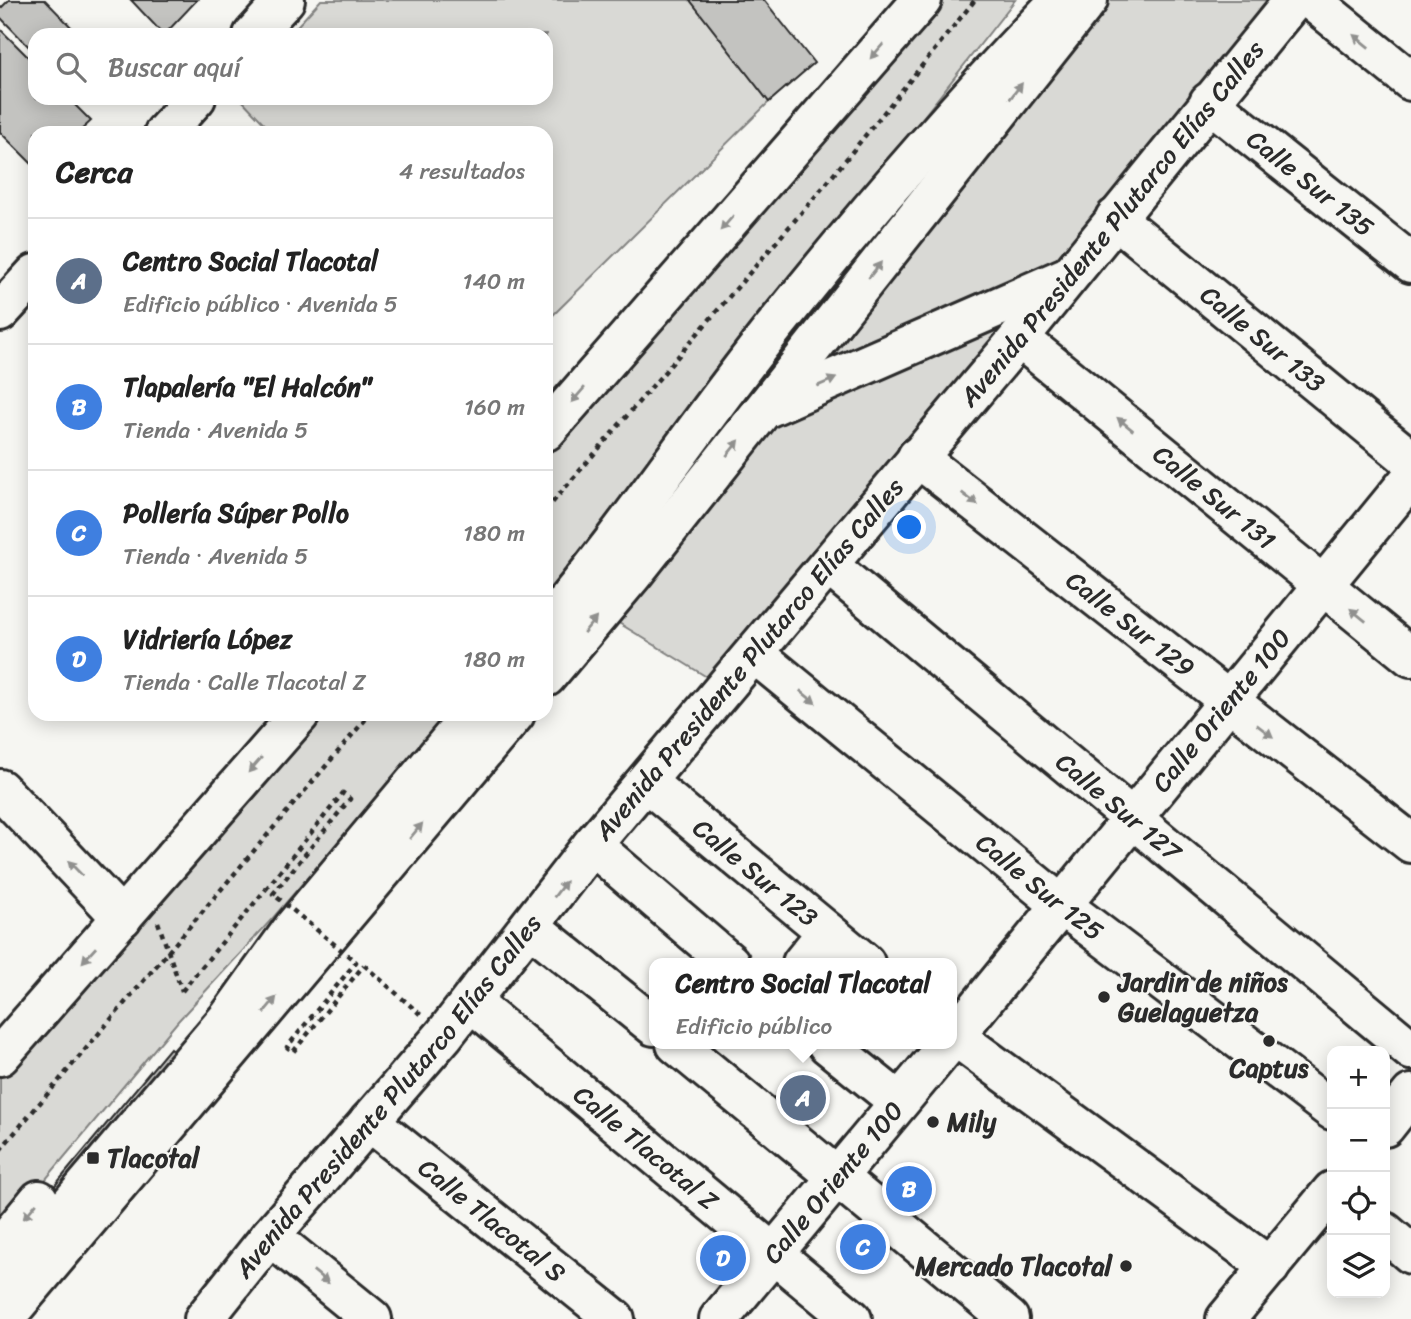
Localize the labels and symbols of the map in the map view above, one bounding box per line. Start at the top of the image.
street label: Avenida Presidente Plutarco Elías Calles [946,29,1276,418]
one-way arrow [1352,33,1370,48]
one-way arrow [870,43,885,60]
one-way arrow [1008,83,1023,101]
street label: Calle Sur 135 [1236,117,1385,249]
one-way arrow [719,214,735,232]
one-way arrow [867,261,882,279]
street label: Calle Sur 133 [1190,273,1336,405]
one-way arrow [817,376,837,388]
one-way arrow [571,386,586,403]
one-way arrow [1116,417,1133,432]
street label: Calle Sur 131 [1142,432,1287,562]
one-way arrow [726,439,741,457]
street label: Avenida Presidente Plutarco Elías Calles [581,467,916,852]
one-way arrow [962,491,979,506]
your location [892,510,926,544]
street label: Calle Sur 129 [1056,558,1205,689]
one-way arrow [1349,607,1367,622]
one-way arrow [582,616,597,633]
street label: Calle Oriente 100 [1139,617,1303,803]
one-way arrow [798,690,816,705]
one-way arrow [1255,723,1273,738]
street label: Calle Sur 127 [1045,740,1194,875]
one-way arrow [248,757,263,774]
street label: Calle Sur 123 [682,806,829,939]
street label: Calle Sur 125 [965,821,1114,953]
one-way arrow [408,822,423,839]
one-way arrow [67,860,84,877]
one-way arrow [552,880,566,898]
street label: Avenida Presidente Plutarco Elías Calles [221,903,554,1289]
one-way arrow [81,946,97,964]
place label: Jardin de niños Guelaguetza [1116,959,1289,1035]
marker: Jardin de niños Guelaguetza [1096,989,1112,1005]
one-way arrow [262,996,277,1014]
marker: Captus [1261,1033,1277,1049]
place label: Captus [1229,1045,1310,1091]
pin: A [780,1072,826,1124]
street label: Calle Tlacotal Z [563,1073,730,1223]
street label: Calle Oriente 100 [757,1095,909,1269]
place label: Mily [946,1099,997,1145]
marker: Mily [925,1114,941,1130]
place label: Tlacotal [107,1135,201,1181]
street label: Calle Tlacotal S [408,1146,577,1294]
marker: Tlacotal [85,1150,101,1166]
pin: B [886,1163,932,1215]
one-way arrow [23,1202,38,1219]
pin: C [840,1221,886,1273]
pin: D [700,1232,746,1284]
place label: Mercado Tlacotal [914,1243,1114,1289]
marker: Mercado Tlacotal [1118,1258,1134,1274]
one-way arrow [312,1270,330,1285]

